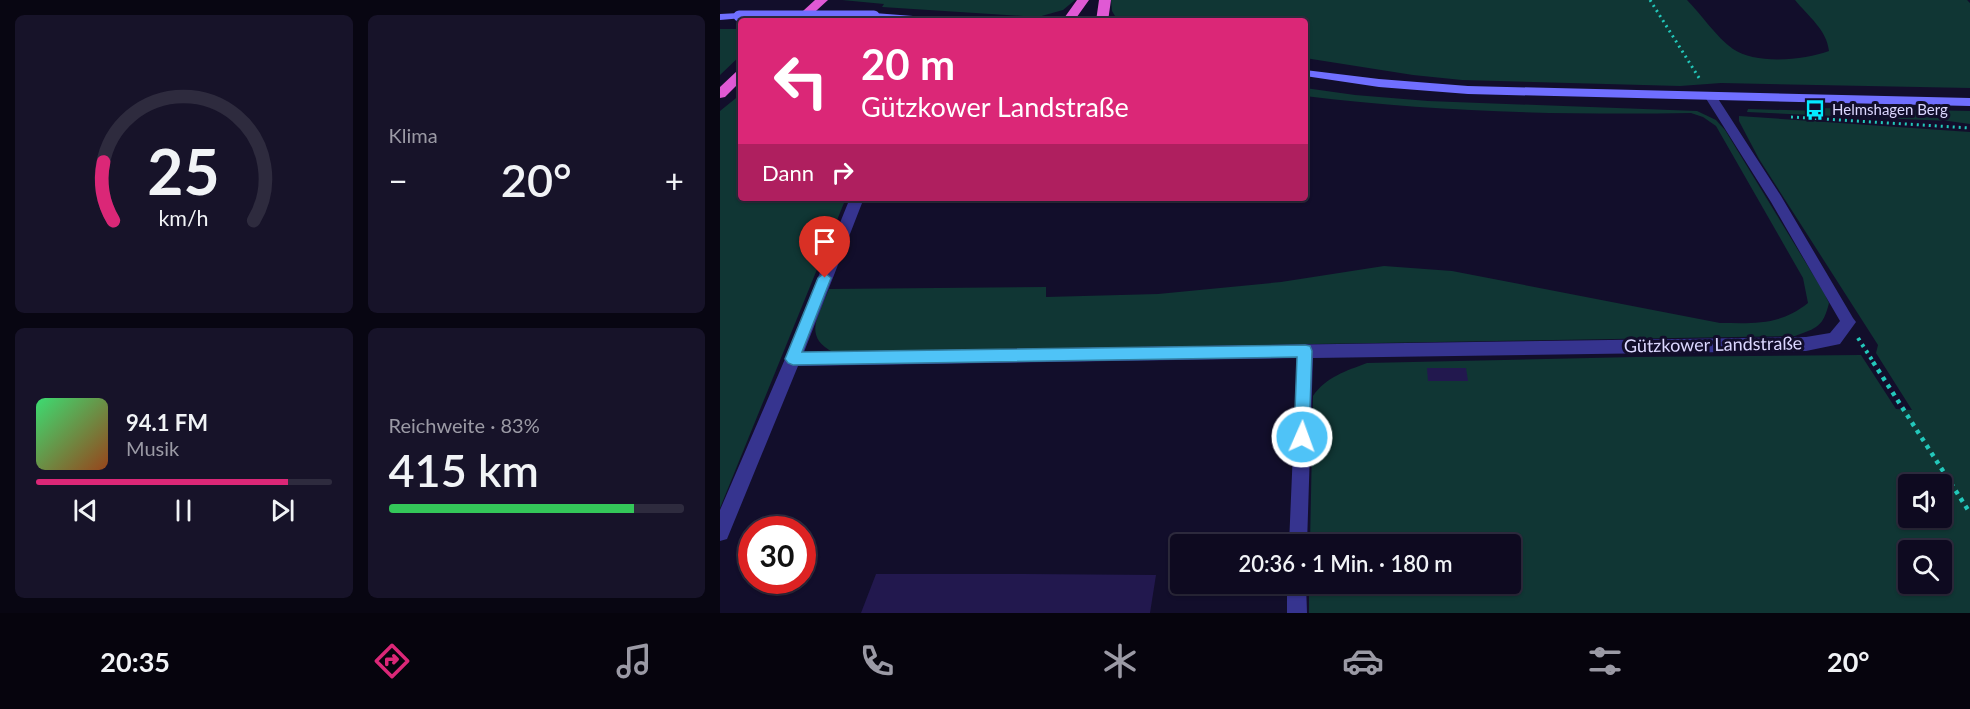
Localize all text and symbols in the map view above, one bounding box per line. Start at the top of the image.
text: 20 m [861,39,955,89]
icon: left [762,42,840,120]
text: Gützkower Landstraße [861,90,1129,123]
bus stop icon: Helmshagen Berg [1803,98,1827,122]
place label: Helmshagen Berg [1832,100,1948,118]
text: Klima [389,123,438,147]
text: 25 [148,133,220,208]
text: 20° [501,153,572,207]
icon: right [826,156,859,189]
text: Dann [762,159,814,186]
text: − [389,160,408,200]
text: + [665,160,684,200]
text: km/h [159,205,209,231]
pin [799,216,850,278]
icon: arrive [808,225,841,258]
street label: Gützkower Landstraße [1624,331,1802,357]
position arrow [1270,405,1334,469]
text: 94.1 FM [126,409,208,436]
text: Reichweite · 83% [389,413,540,437]
text: Musik [126,436,179,460]
text: 415 km [389,443,539,497]
map controls [1898,474,1952,594]
button: sound [1898,474,1952,528]
icon: previous [69,494,102,527]
icon: pause [167,494,200,527]
icon: next [266,494,299,527]
speed limit sign: 30 [738,516,816,594]
button: search [1898,540,1952,594]
text: 20:36 · 1 Min. · 180 m [1238,550,1453,577]
icon: directions [371,640,413,682]
icon: music [613,640,655,682]
icon: phone [856,640,898,682]
icon: climate [1099,640,1141,682]
icon: car [1342,640,1384,682]
icon: filters [1584,640,1626,682]
text: 20:35 [100,645,170,678]
text: 20° [1827,645,1870,678]

